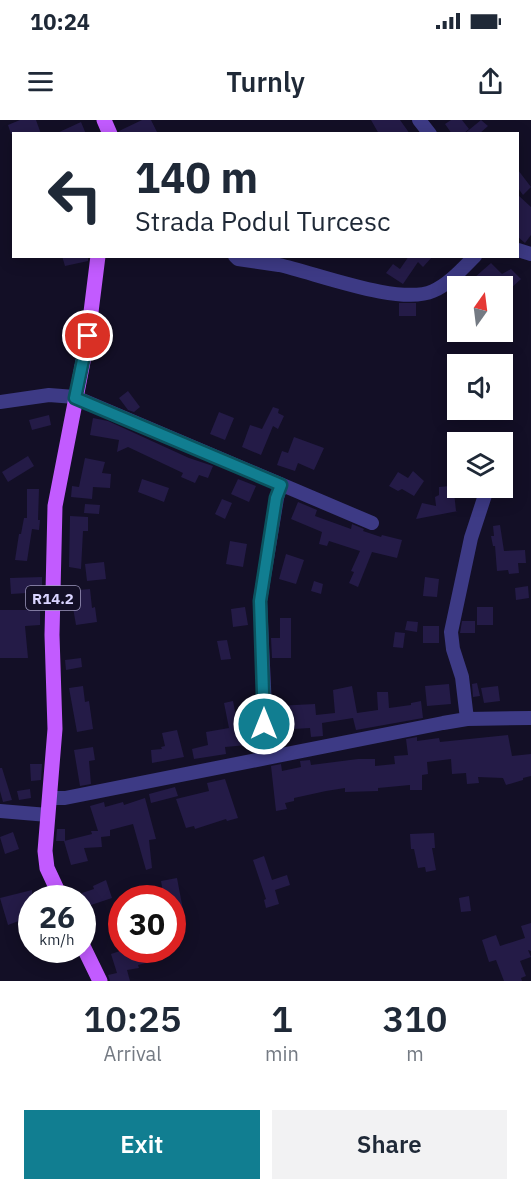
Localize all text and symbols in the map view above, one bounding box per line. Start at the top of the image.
text: 10:24 [30,7,90,36]
text: Turnly [226,64,305,99]
icon: menu [24,65,57,98]
icon: share [474,65,507,98]
text: 140 m [135,150,258,205]
icon: left [36,156,114,234]
text: Strada Podul Turcesc [135,203,391,238]
north arrow [447,276,513,342]
map controls [447,276,513,498]
pin [62,310,113,361]
icon: arrive [71,319,104,352]
button: sound [447,354,513,420]
button: layers [447,432,513,498]
road number: R14.2 [26,586,80,610]
position arrow [232,692,296,756]
speed limit sign: 30 [108,885,186,963]
text: 26 [39,897,75,936]
text: km/h [39,930,75,949]
text: 10:25 [84,995,182,1042]
text: 1 [271,995,293,1042]
text: 310 [383,995,447,1042]
text: Arrival [103,1040,162,1067]
text: min [265,1040,299,1067]
text: m [406,1040,424,1067]
button: Exit [24,1110,260,1179]
button: Share [272,1110,507,1179]

